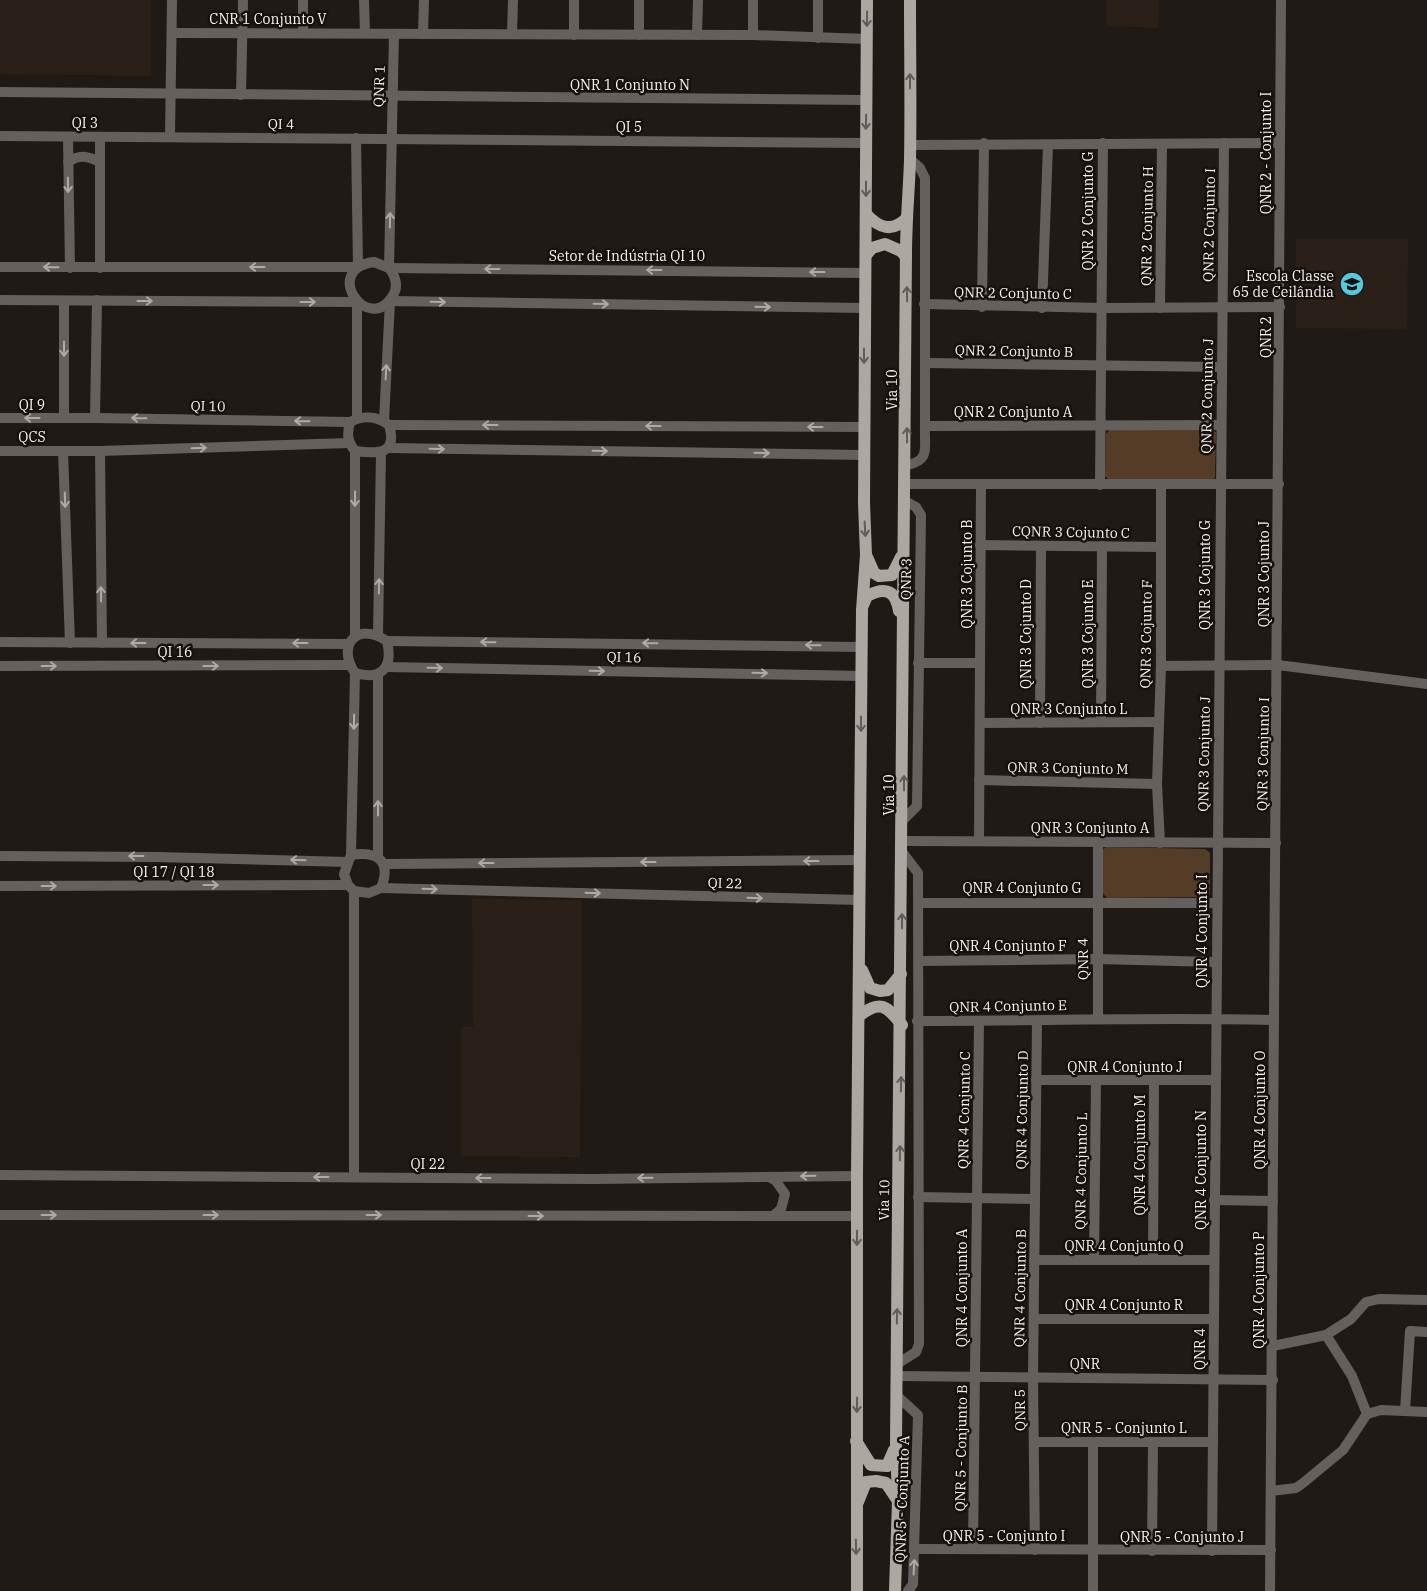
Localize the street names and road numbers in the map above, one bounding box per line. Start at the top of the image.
street label: CNR 1 Conjunto V [209,10,327,28]
street label: QNR 1 [369,65,389,107]
street label: QNR 1 Conjunto N [570,76,690,94]
street label: QNR 2 - Conjunto I [1257,92,1275,214]
street label: QI 3 [72,114,98,132]
street label: QI 4 [268,115,294,133]
street label: QI 5 [616,118,642,136]
street label: QNR 2 Conjunto G [1079,151,1097,271]
street label: QNR 2 Conjunto H [1137,166,1157,286]
street label: QNR 2 Conjunto I [1199,168,1219,282]
street label: Setor de Indústria QI 10 [549,247,705,265]
street label: QNR 2 Conjunto C [954,283,1072,303]
street label: QNR 2 [1257,316,1275,358]
street label: QNR 2 Conjunto J [1197,338,1217,454]
street label: QNR 2 Conjunto B [955,341,1073,361]
street label: Via 10 [883,369,901,411]
street label: QI 9 [19,396,45,414]
street label: QI 10 [190,397,226,415]
street label: QNR 2 Conjunto A [954,403,1073,421]
street label: QCS [18,428,46,446]
street label: QNR 3 Cojunto B [958,519,976,629]
street label: QNR 3 Cojunto G [1196,520,1214,630]
street label: QNR 3 Cojunto J [1255,521,1273,627]
street label: CQNR 3 Cojunto C [1012,522,1130,542]
street label: QNR 3 [897,558,915,600]
street label: QNR 3 Cojunto D [1017,579,1035,689]
street label: QNR 3 Cojunto E [1079,579,1097,688]
street label: QNR 3 Cojunto F [1136,579,1156,689]
street label: QI 16 [158,643,192,661]
street label: QI 16 [606,648,642,666]
street label: QNR 3 Conjunto J [1194,696,1214,812]
street label: QNR 3 Conjunto I [1253,697,1273,811]
street label: QNR 3 Conjunto L [1010,700,1128,718]
street label: QNR 3 Conjunto M [1007,758,1129,778]
street label: Via 10 [880,774,898,816]
street label: QNR 3 Conjunto A [1031,819,1150,837]
street label: QI 17 / QI 18 [133,863,215,881]
street label: QI 22 [707,873,743,893]
street label: QNR 4 Conjunto I [1193,874,1211,988]
street label: QNR 4 Conjunto G [962,879,1082,897]
street label: QNR 4 Conjunto F [949,937,1067,955]
street label: QNR 4 [1074,938,1092,980]
street label: QNR 4 Conjunto E [949,996,1067,1016]
street label: QNR 4 Conjunto D [1012,1050,1032,1170]
street label: QNR 4 Conjunto C [954,1051,974,1169]
street label: QNR 4 Conjunto O [1251,1051,1269,1169]
street label: QNR 4 Conjunto J [1067,1058,1183,1076]
street label: QNR 4 Conjunto M [1131,1094,1149,1216]
street label: QNR 4 Conjunto N [1192,1110,1210,1230]
street label: QNR 4 Conjunto L [1071,1112,1091,1230]
street label: QI 22 [411,1155,445,1173]
street label: Via 10 [875,1179,893,1221]
street label: QNR 4 Conjunto A [953,1228,971,1347]
street label: QNR 4 Conjunto B [1010,1229,1030,1347]
street label: QNR 4 Conjunto P [1250,1231,1268,1349]
street label: QNR 4 Conjunto Q [1065,1237,1183,1255]
street label: QNR 4 Conjunto R [1065,1296,1184,1314]
street label: QNR 4 [1191,1328,1209,1370]
street label: QNR [1070,1355,1101,1373]
street label: QNR 5 - Conjunto B [951,1384,971,1512]
street label: QNR 5 [1011,1389,1029,1431]
street label: QNR 5 - Conjunto L [1061,1419,1187,1437]
street label: QNR 5 - Conjunto A [891,1435,913,1563]
street label: QNR 5 - Conjunto I [943,1527,1065,1545]
street label: QNR 5 - Conjunto J [1120,1528,1244,1546]

